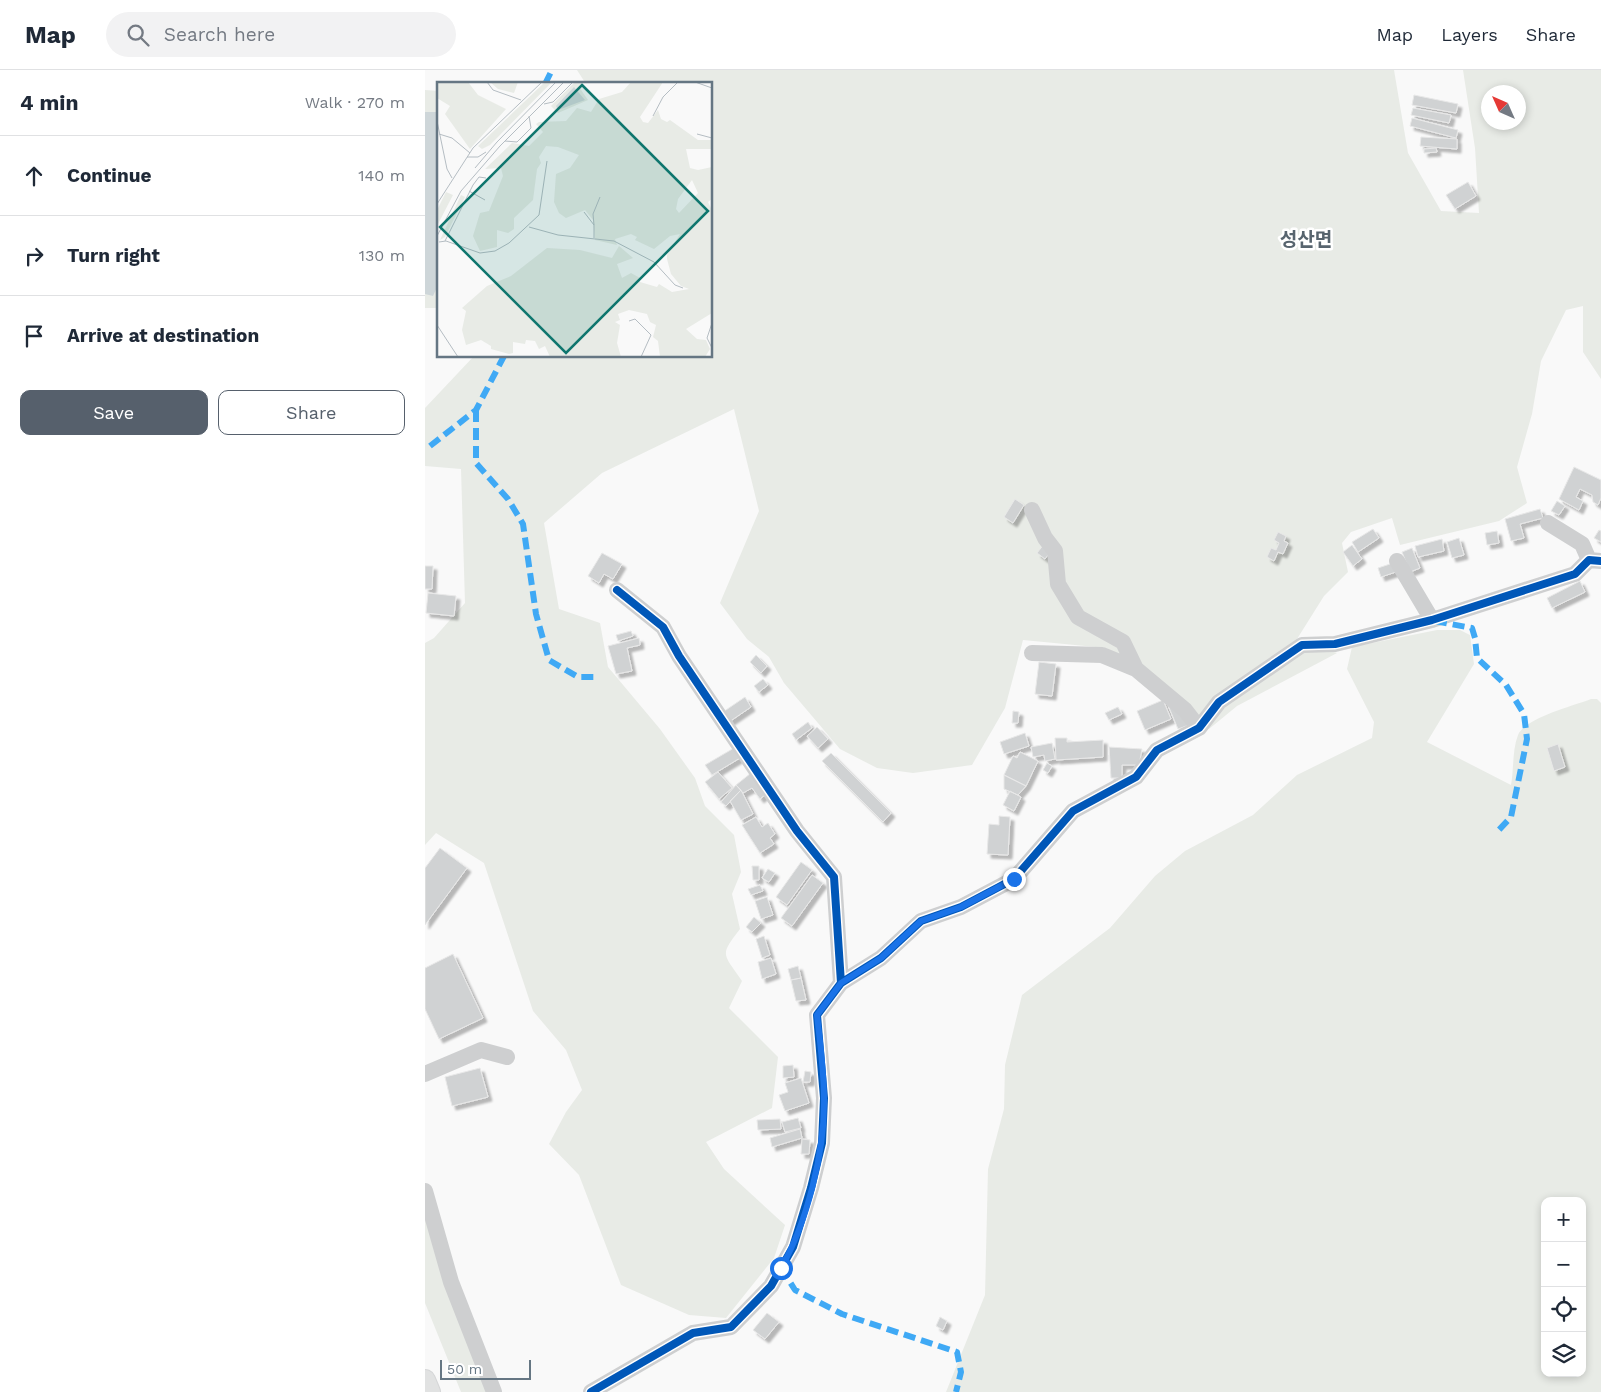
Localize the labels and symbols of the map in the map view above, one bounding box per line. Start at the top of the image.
inset map [437,82,713,358]
north arrow [1481,85,1526,130]
district label: 성산면 [1280,228,1332,251]
route end [1003,868,1026,891]
route start [770,1257,793,1280]
scale bar [440,1357,531,1380]

